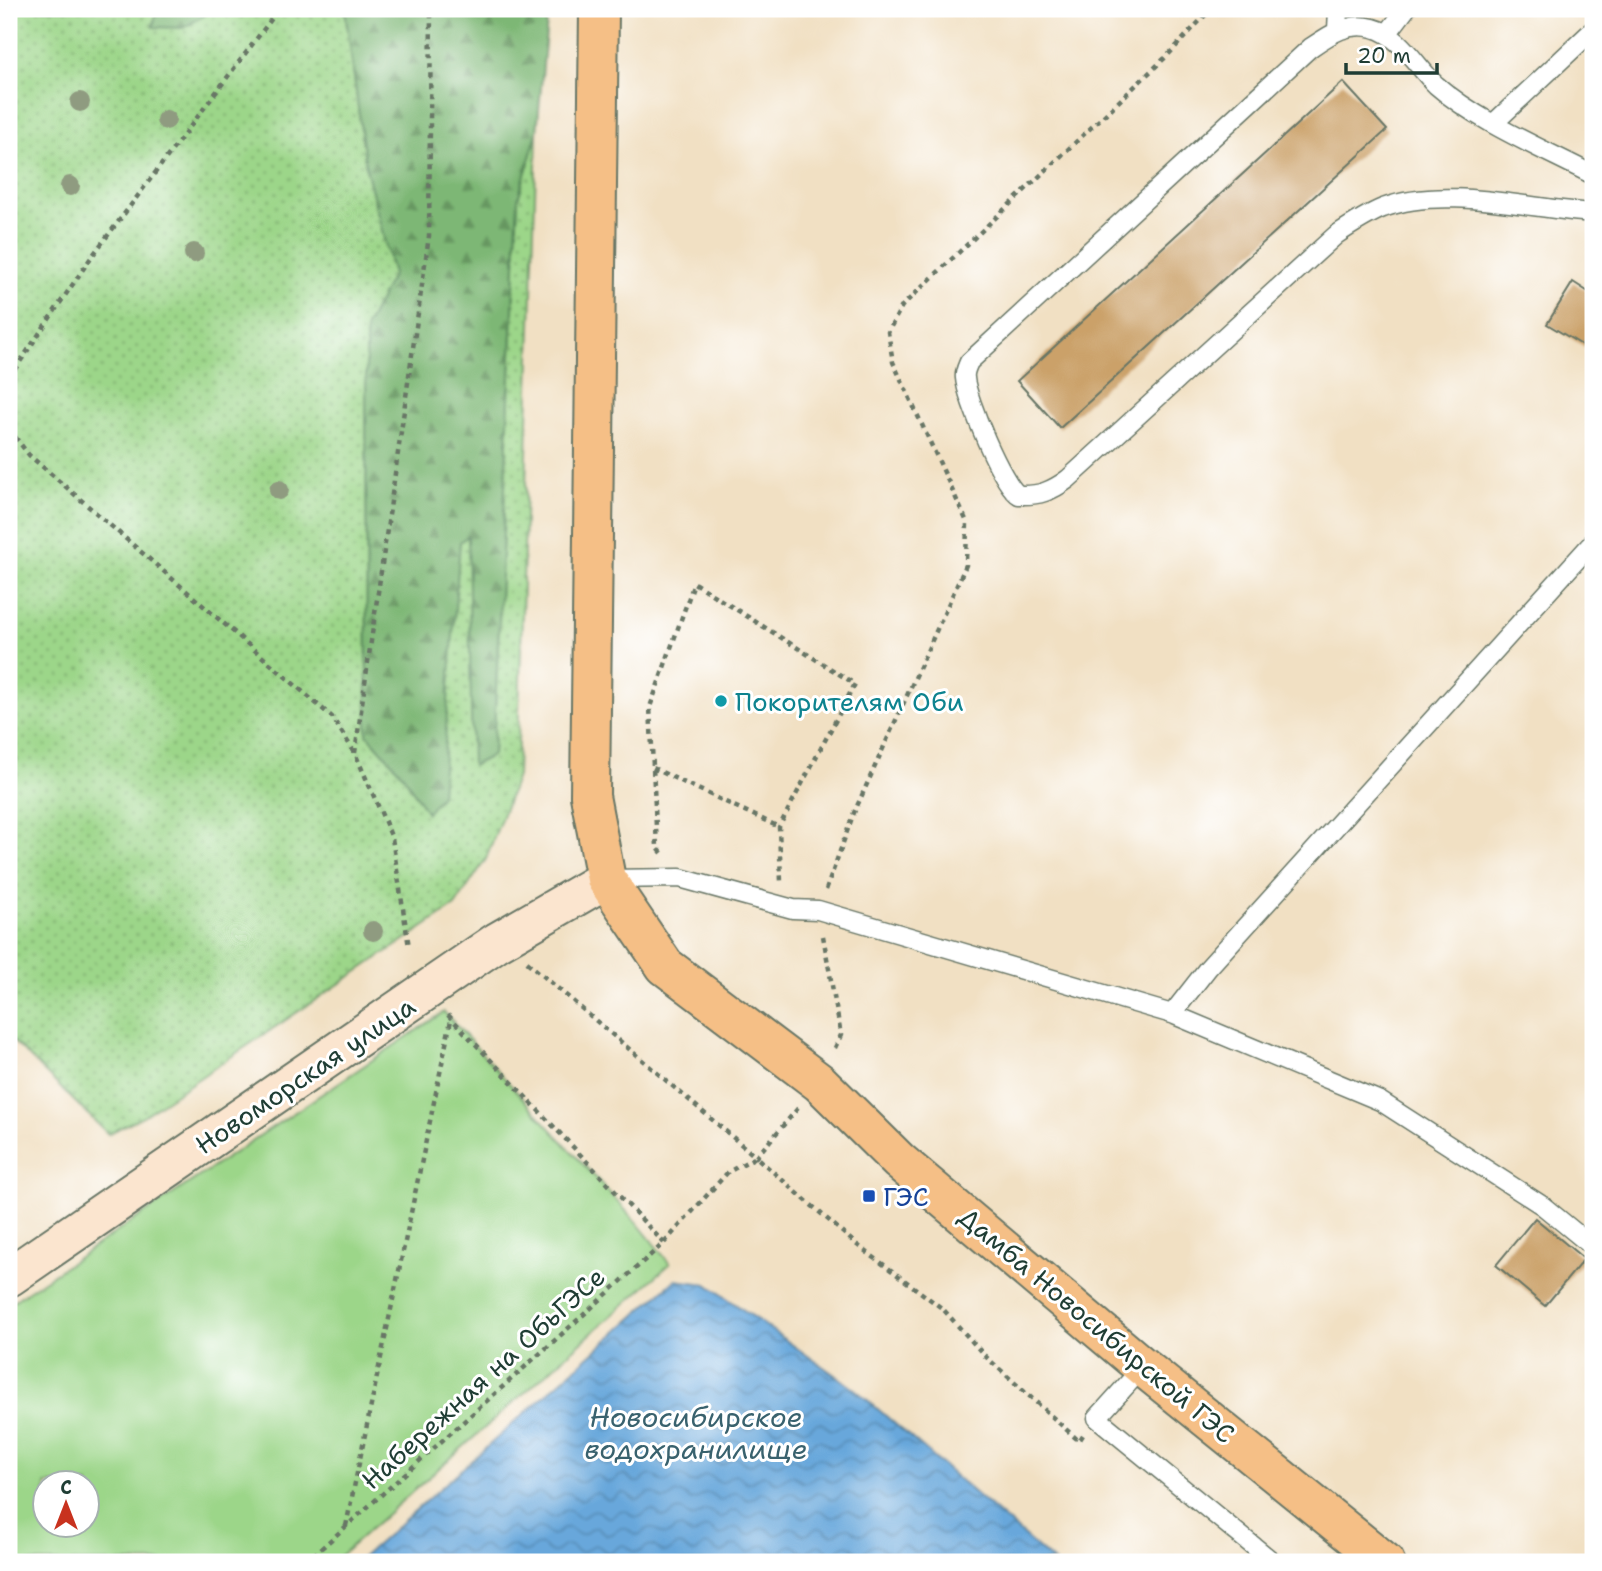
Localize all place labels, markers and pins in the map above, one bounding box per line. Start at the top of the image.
place label: Покорителям Оби [735,684,964,719]
marker: Покорителям Оби [713,693,729,709]
place label: ГЭС [883,1179,929,1214]
marker: ГЭС [861,1188,877,1204]

